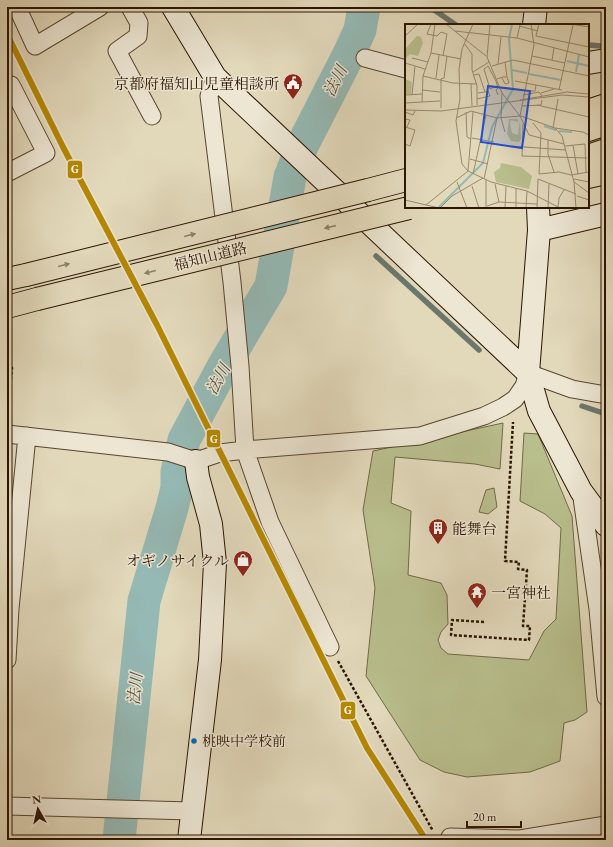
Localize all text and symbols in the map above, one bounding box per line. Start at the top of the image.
inset map [405,24,589,208]
water label: 法川 [318,60,353,100]
public building icon: 京都府福知山児童相談所 [282,72,304,100]
place label: 京都府福知山児童相談所 [114,74,279,93]
line badge: G [67,160,83,179]
text: G [71,162,79,176]
one-way arrow [324,225,336,231]
one-way arrow [184,231,197,237]
street label: 福知山道路 [171,238,249,274]
one-way arrow [58,262,70,268]
one-way arrow [143,269,156,275]
water label: 法川 [201,358,236,398]
line badge: G [206,429,221,448]
text: G [210,432,218,446]
building icon: 能舞台 [427,517,449,545]
place label: 能舞台 [452,519,497,538]
shop icon: オギノサイクル [232,549,254,577]
place label: オギノサイクル [126,551,229,570]
temple icon: 一宮神社 [466,581,488,609]
place label: 一宮神社 [491,583,551,602]
water label: 法川 [123,670,147,706]
line badge: G [340,701,356,720]
text: G [344,703,352,717]
place label: 桃映中学校前 [202,732,286,750]
marker: 桃映中学校前 [189,736,199,746]
north arrow [18,789,58,829]
text: N [31,792,42,807]
scale bar [467,803,521,829]
text: 20 m [473,809,497,825]

